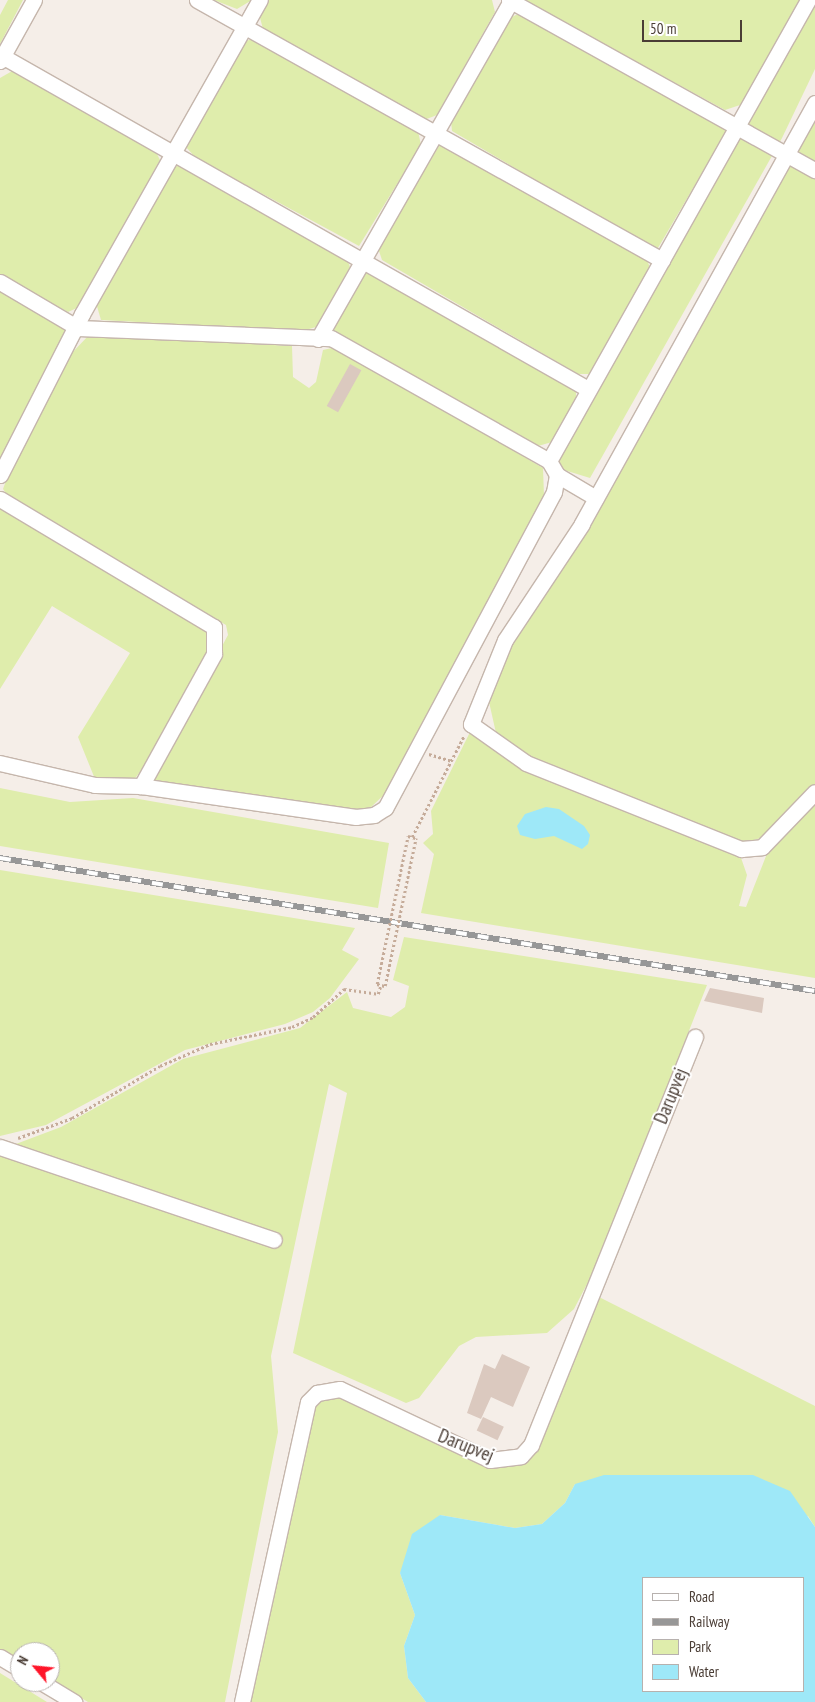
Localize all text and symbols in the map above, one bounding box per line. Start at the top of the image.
scale bar [645,10,745,42]
text: 50 m [650,19,676,38]
street label: Darupvej [649,1065,693,1127]
street label: Darupvej [435,1424,497,1468]
legend [642,1577,805,1692]
text: Road [689,1587,715,1606]
text: Railway [689,1612,729,1631]
text: Park [689,1637,711,1656]
north arrow [10,1642,60,1692]
text: N [13,1653,32,1668]
text: Water [689,1662,719,1681]

